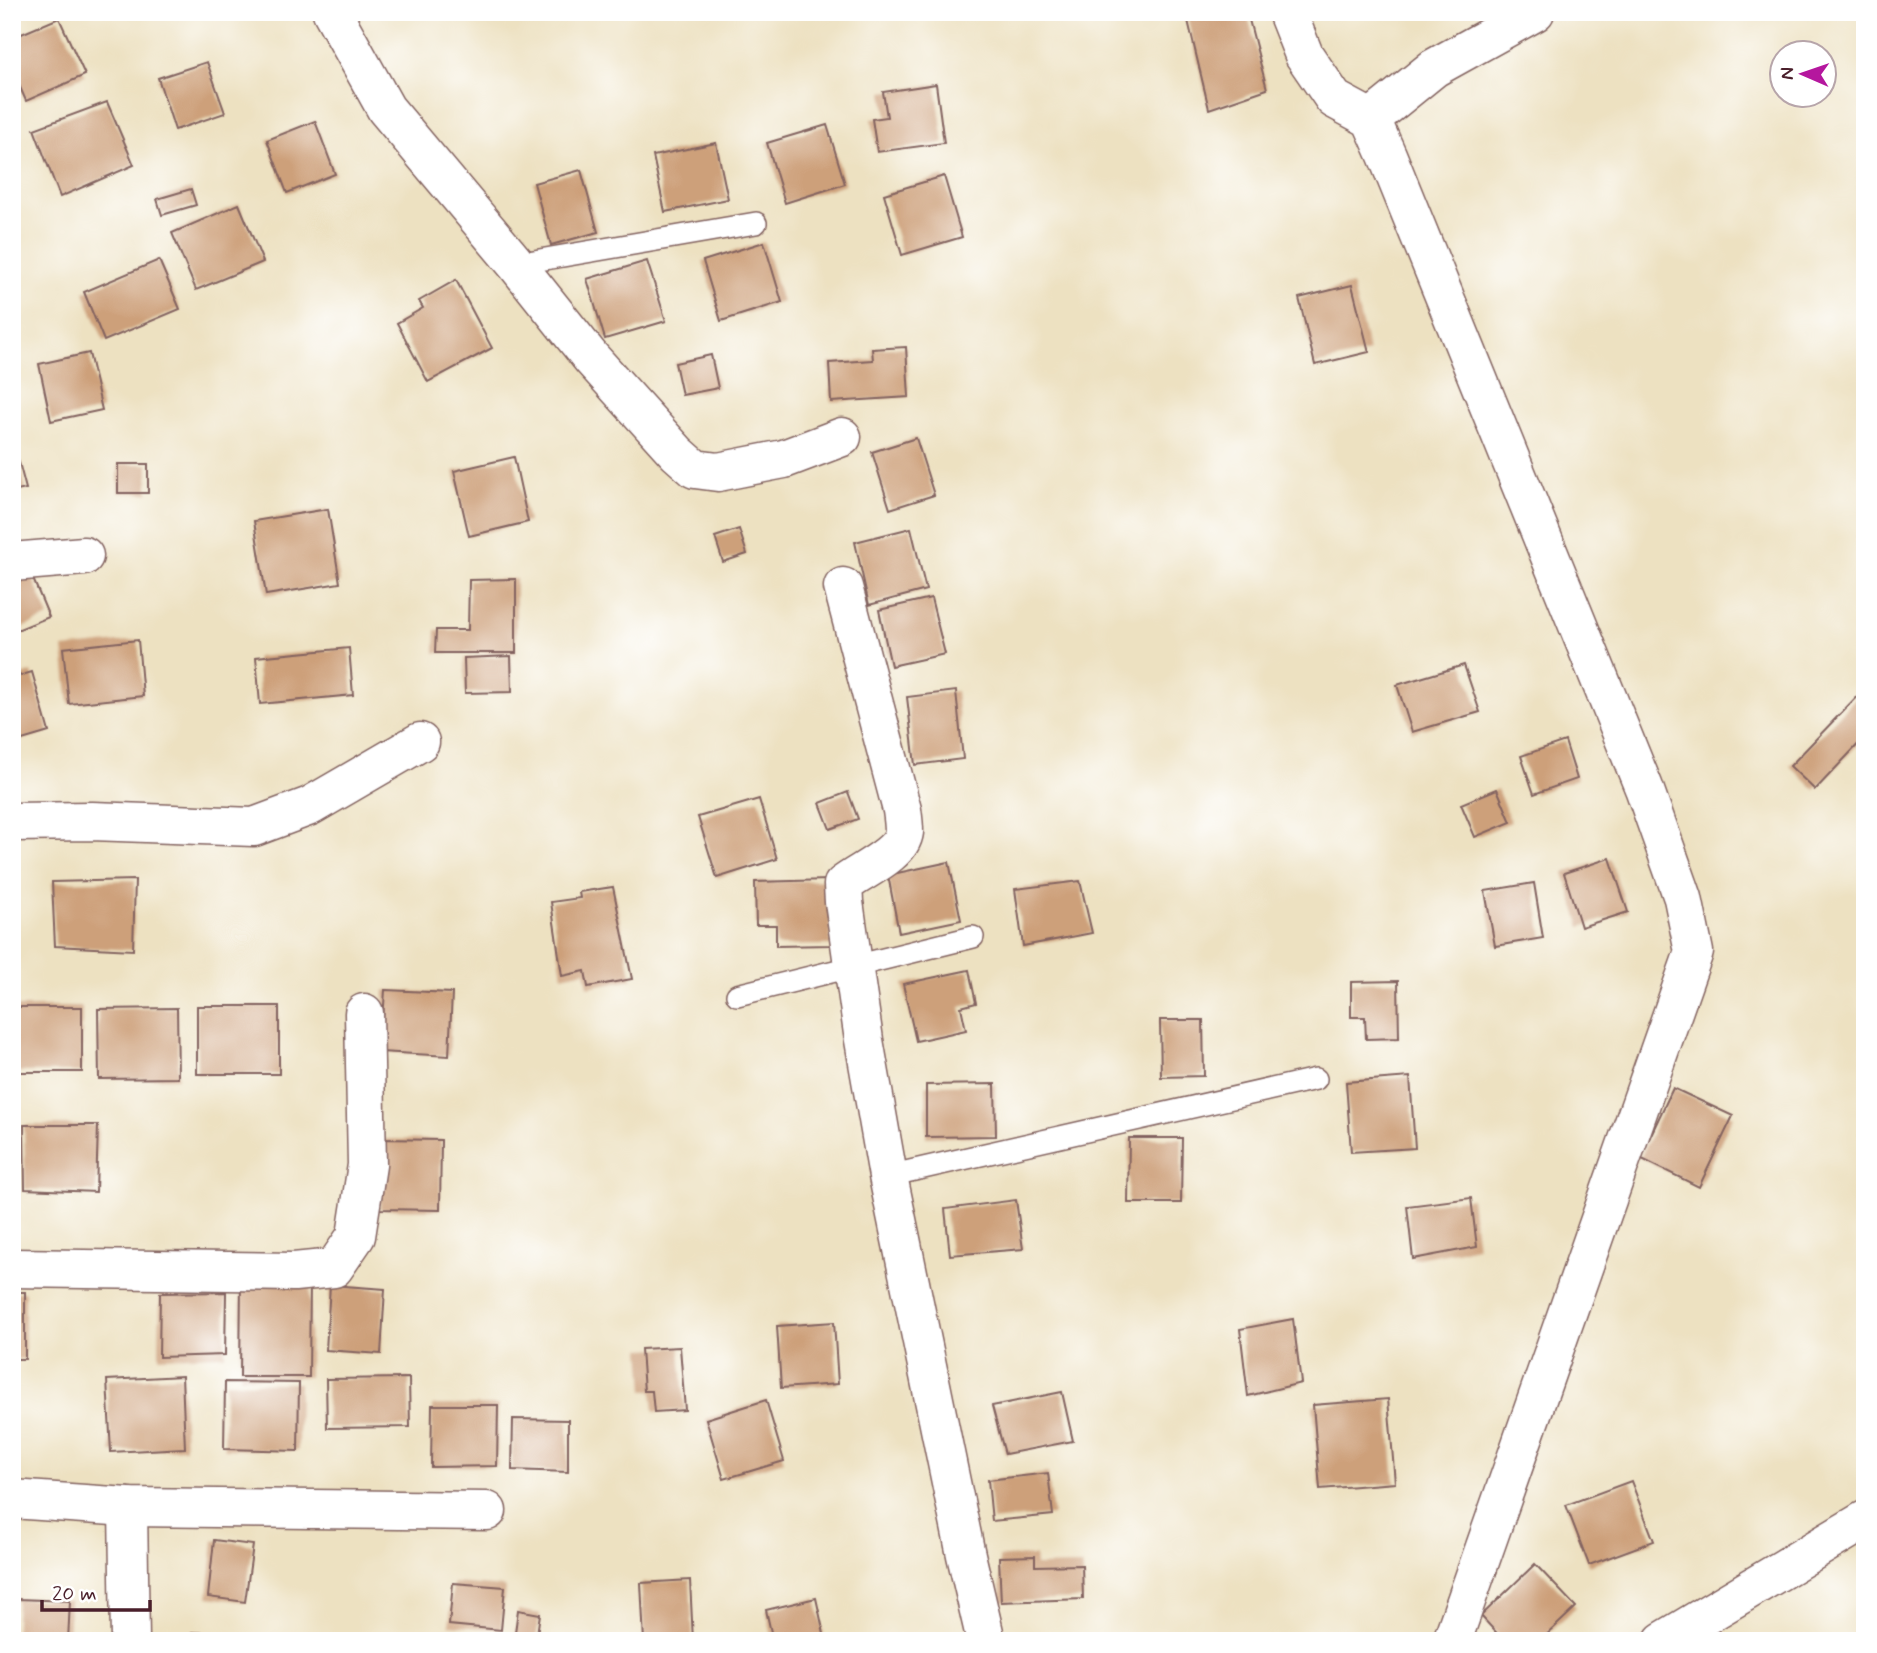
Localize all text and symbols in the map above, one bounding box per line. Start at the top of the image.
north arrow [1769,38,1839,108]
text: N [1775,67,1800,80]
scale bar [42,1569,150,1613]
text: 20 m [52,1580,97,1608]

